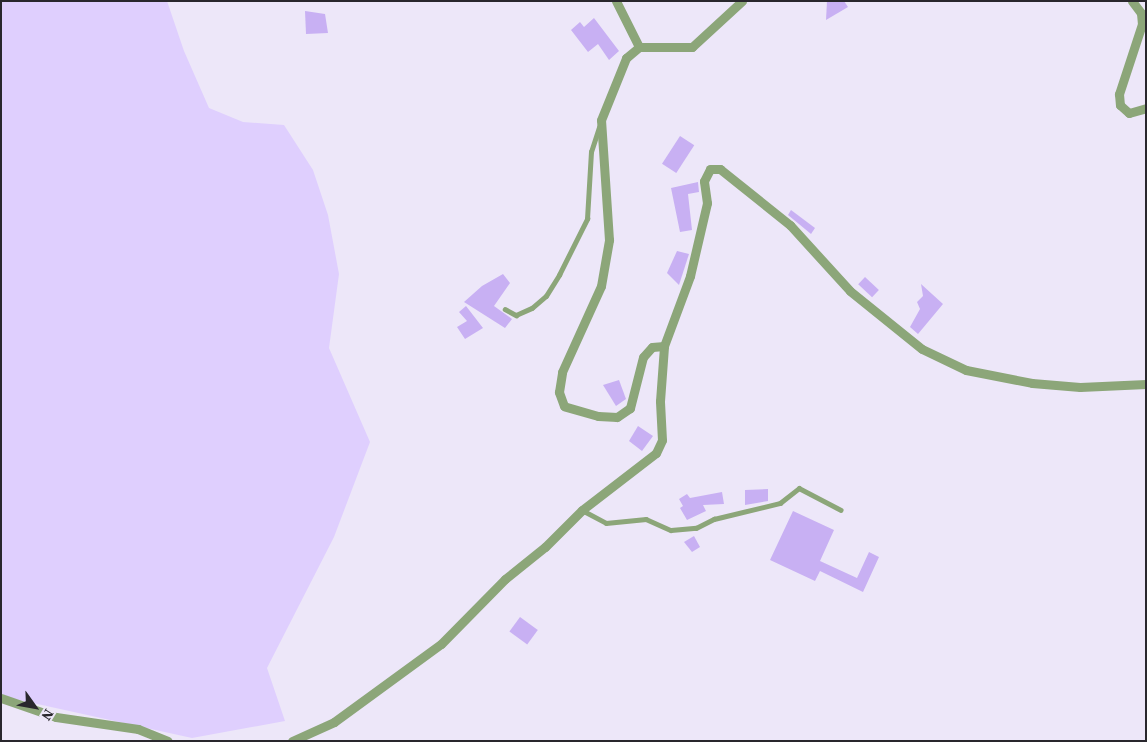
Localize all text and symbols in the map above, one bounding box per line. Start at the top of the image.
north arrow [10,682,60,732]
text: N [37,705,59,725]

